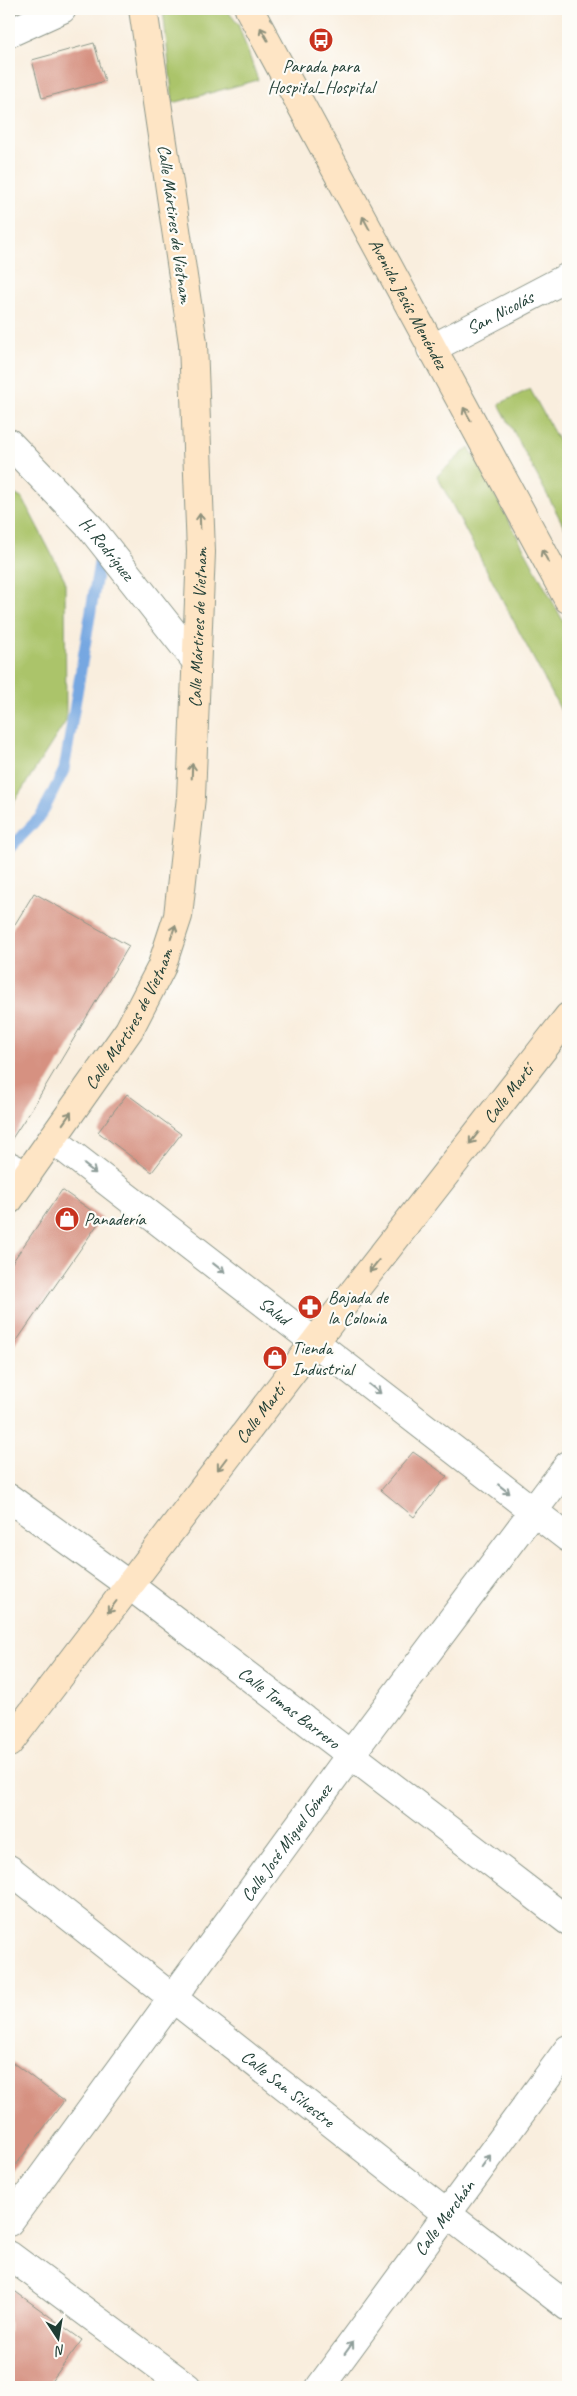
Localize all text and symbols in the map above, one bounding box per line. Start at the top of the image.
one-way arrow [259,27,269,42]
bus stop icon: Parada para Hospital_Hospital [308,27,334,53]
place label: Parada para Hospital_Hospital [268,55,377,98]
street label: Calle Mártires de Vietnam [153,143,197,306]
one-way arrow [361,217,371,231]
street label: Avenida Jesús Menéndez [364,235,453,374]
street label: San Nicolás [463,285,539,339]
one-way arrow [462,406,472,421]
street label: H. Rodríguez [75,512,141,587]
one-way arrow [195,513,205,530]
street label: Calle Mártires de Vietnam [184,546,212,708]
one-way arrow [540,549,549,564]
one-way arrow [187,763,196,779]
one-way arrow [168,924,178,940]
street label: Calle Mártires de Vietnam [80,944,178,1094]
street label: Calle Martí [478,1057,540,1128]
one-way arrow [62,1111,72,1125]
one-way arrow [468,1131,479,1144]
one-way arrow [83,1164,96,1175]
shop icon: Panadería [54,1206,80,1232]
place label: Panadería [84,1208,147,1230]
one-way arrow [368,1259,379,1272]
one-way arrow [212,1263,225,1274]
place label: Bajada de la Colonia [328,1286,389,1329]
street label: Salud [254,1292,296,1332]
pharmacy icon: Bajada de la Colonia [297,1294,323,1320]
place label: Tienda Industrial [292,1337,356,1380]
shop icon: Tienda Industrial [262,1345,288,1371]
street label: Calle Martí [230,1377,292,1448]
one-way arrow [369,1383,382,1394]
one-way arrow [216,1457,227,1470]
one-way arrow [497,1483,510,1494]
one-way arrow [107,1600,118,1613]
street label: Calle Tomas Barrero [234,1662,346,1755]
street label: Calle José Miguel Gómez [236,1777,338,1906]
street label: Calle San Silvestre [237,2045,340,2133]
one-way arrow [481,2154,491,2168]
street label: Calle Merchán [409,2175,480,2260]
north arrow [32,2314,82,2364]
text: N [52,2341,67,2360]
one-way arrow [343,2342,354,2355]

